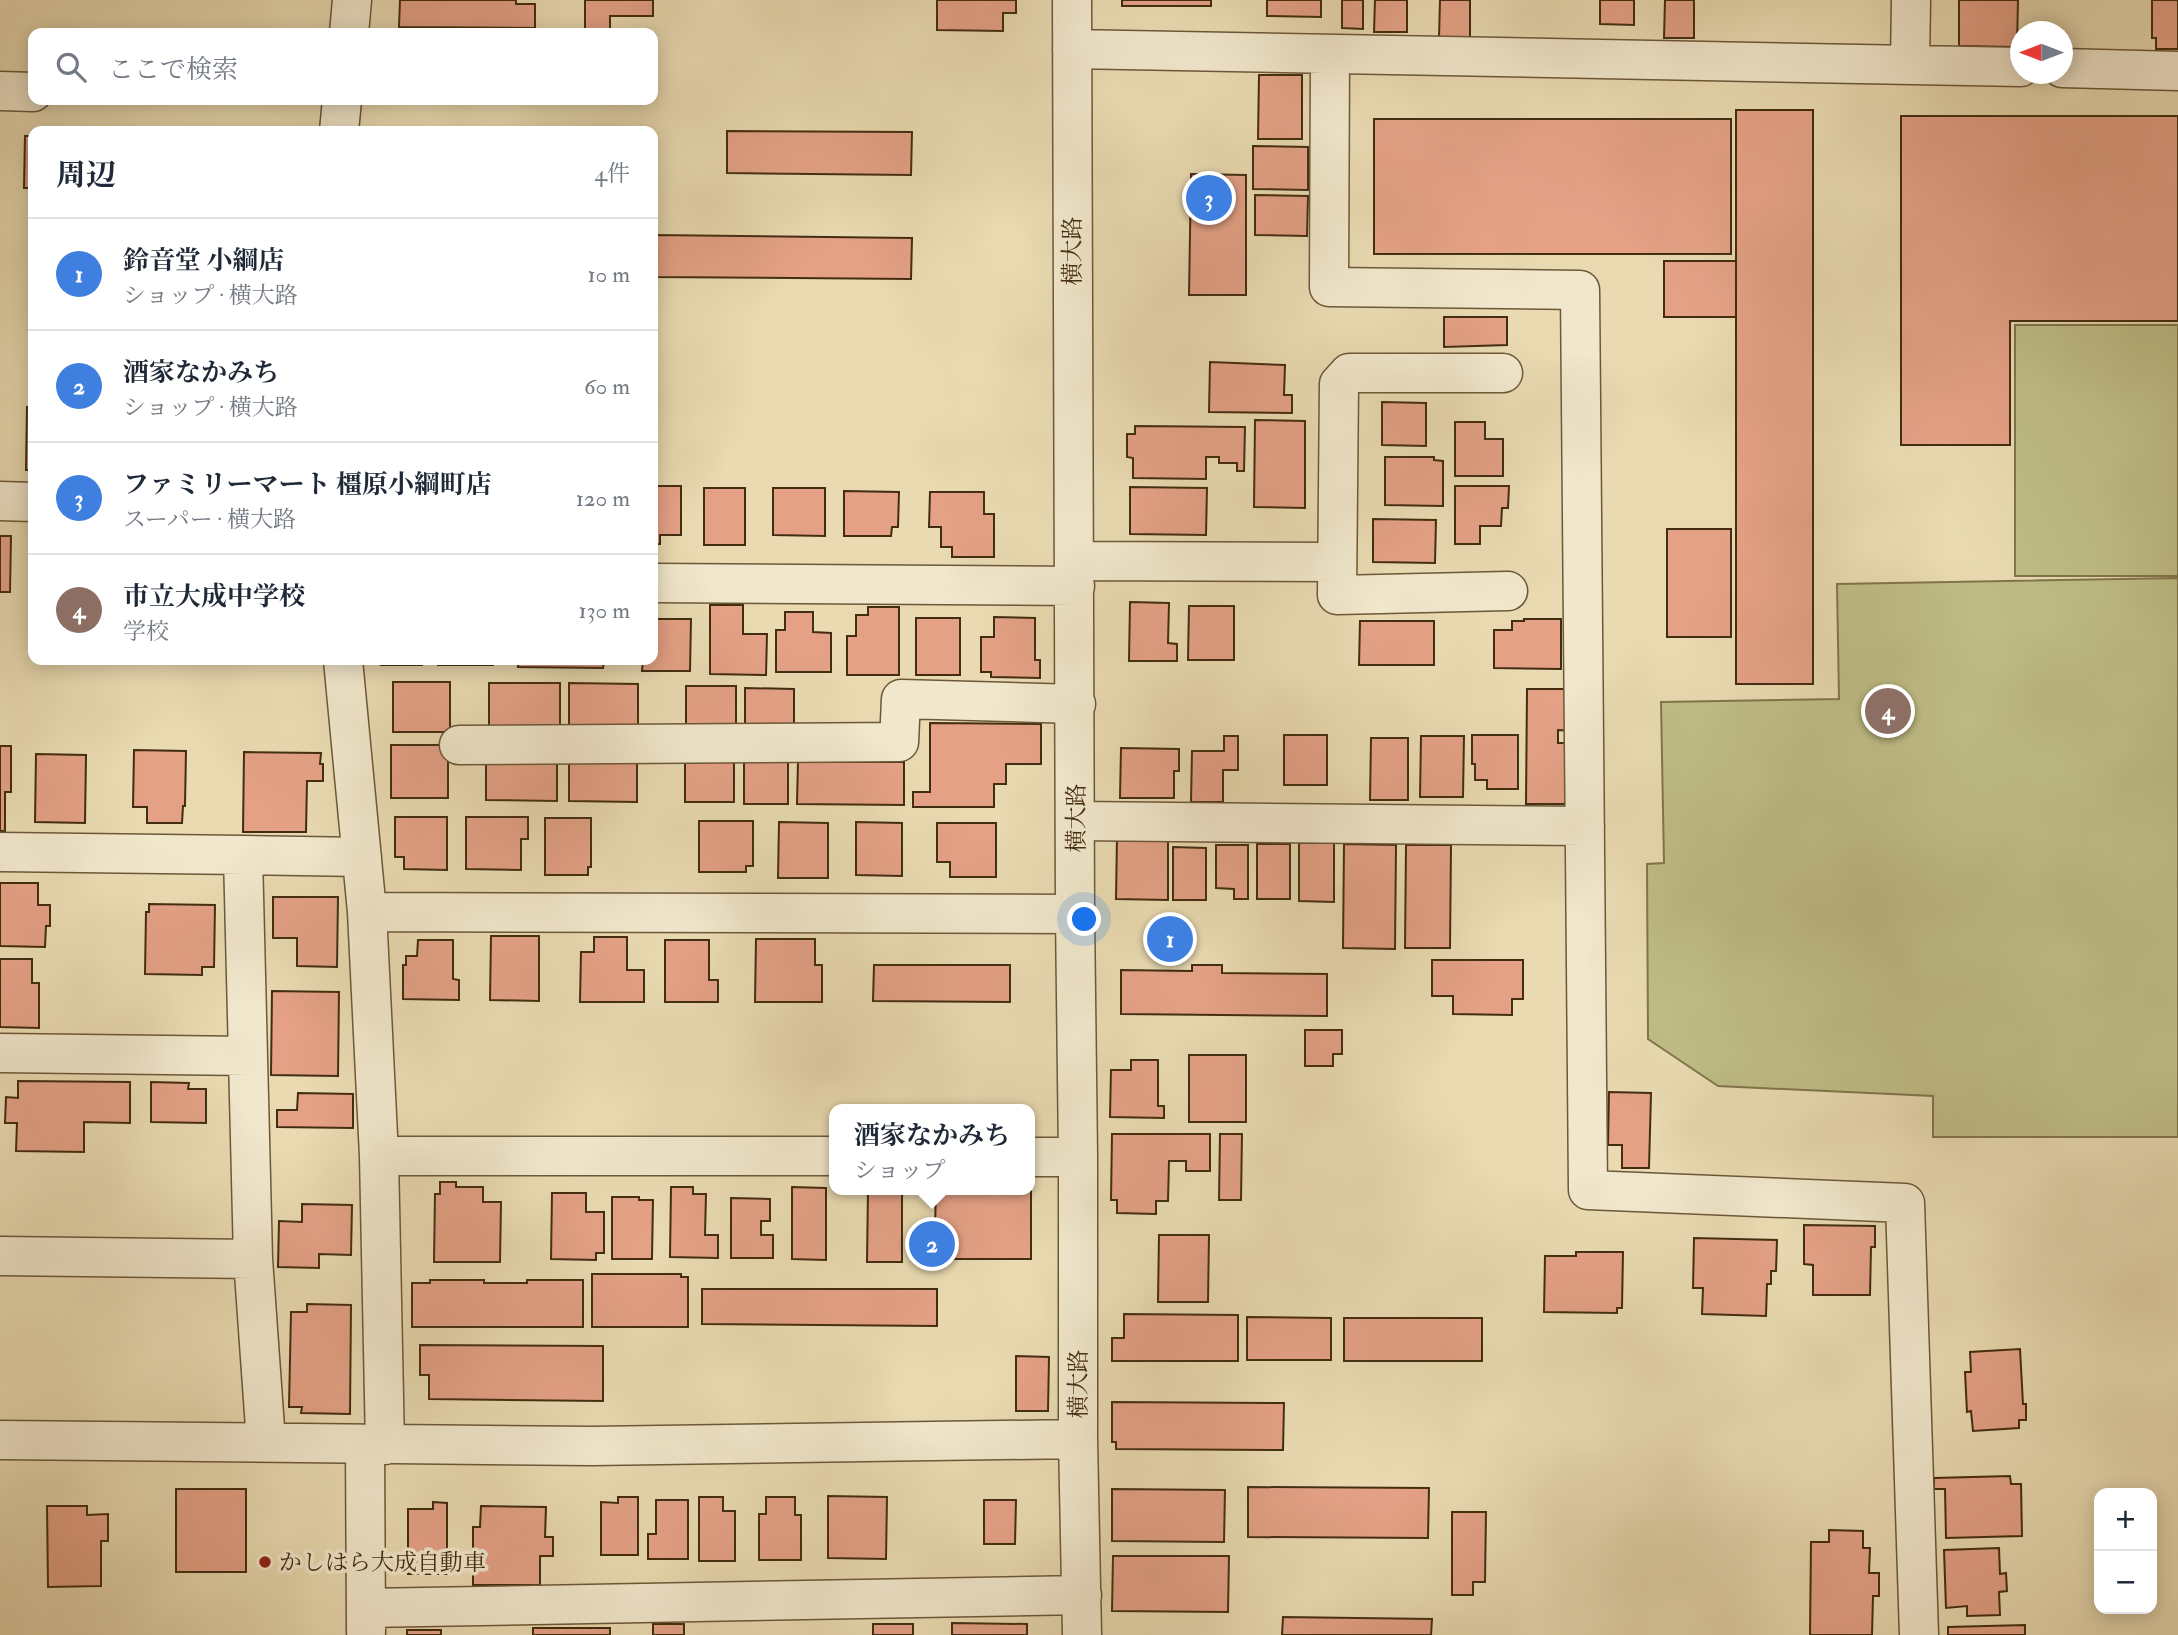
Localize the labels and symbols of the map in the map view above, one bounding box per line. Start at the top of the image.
north arrow [2010,21,2073,84]
pin: 3 [1186,172,1232,224]
street label: 横大路 [1058,217,1087,286]
pin: 4 [1865,685,1911,737]
street label: 横大路 [1062,784,1091,853]
your location [1067,902,1101,936]
pin: 1 [1147,913,1193,965]
pin: 2 [909,1218,955,1270]
street label: 横大路 [1064,1350,1093,1419]
place label: かしはら大成自動車 [279,1548,486,1577]
marker: かしはら大成自動車 [257,1554,273,1570]

